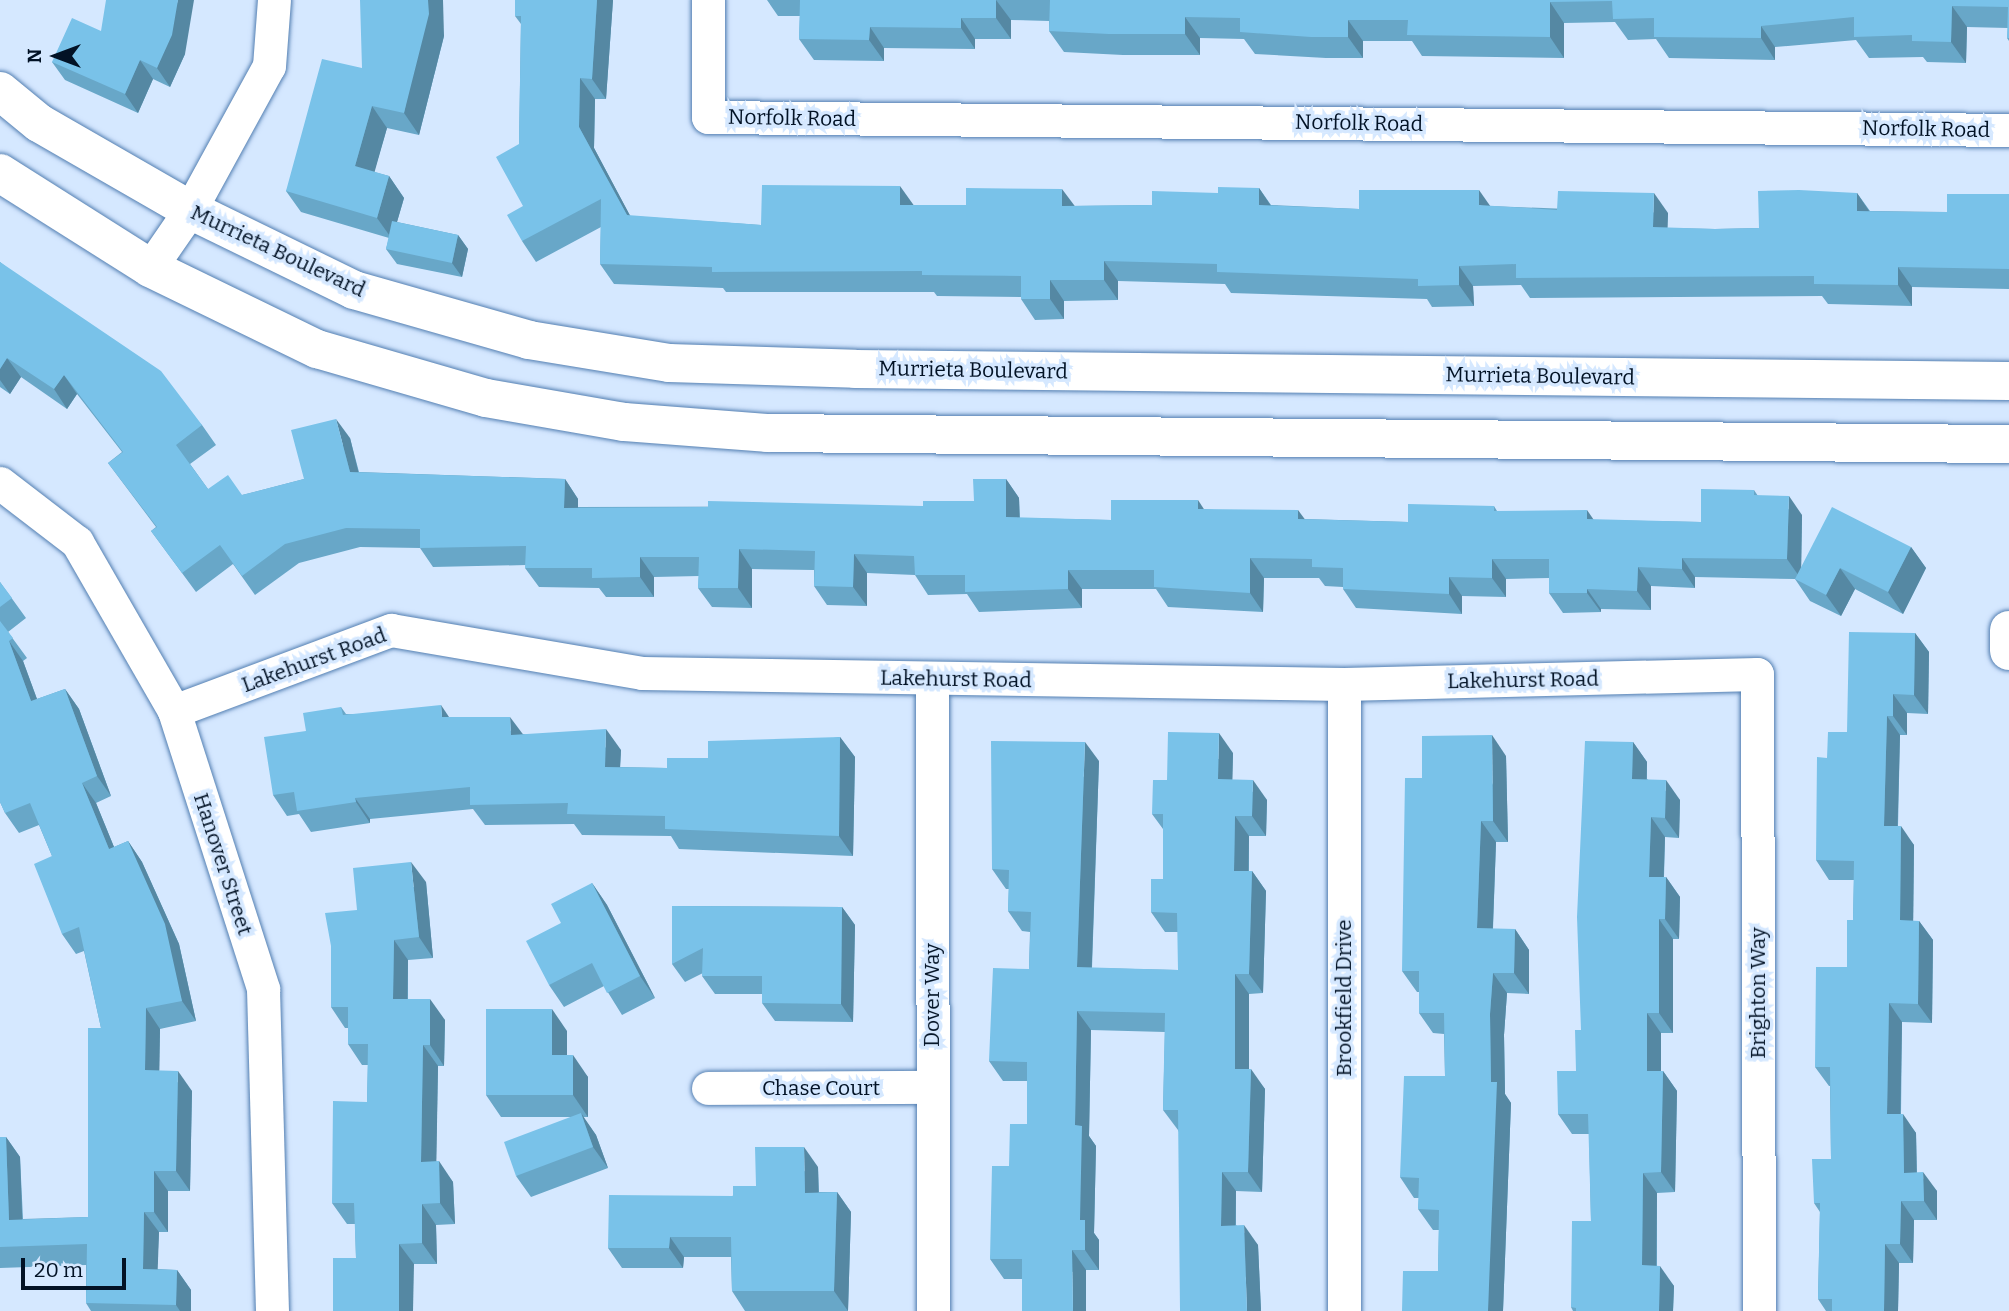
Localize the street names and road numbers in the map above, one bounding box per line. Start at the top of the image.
street label: Norfolk Road [728,104,856,132]
street label: Norfolk Road [1295,109,1423,137]
street label: Norfolk Road [1862,115,1990,143]
street label: Murrieta Boulevard [187,200,369,302]
street label: Murrieta Boulevard [878,356,1068,384]
street label: Murrieta Boulevard [1445,362,1635,390]
street label: Lakehurst Road [238,622,390,698]
street label: Lakehurst Road [880,665,1032,693]
street label: Lakehurst Road [1447,666,1599,694]
street label: Hanover Street [188,790,258,938]
street label: Brookfield Drive [1331,919,1357,1077]
street label: Brighton Way [1745,927,1771,1059]
street label: Dover Way [919,943,945,1047]
street label: Chase Court [762,1075,880,1101]

